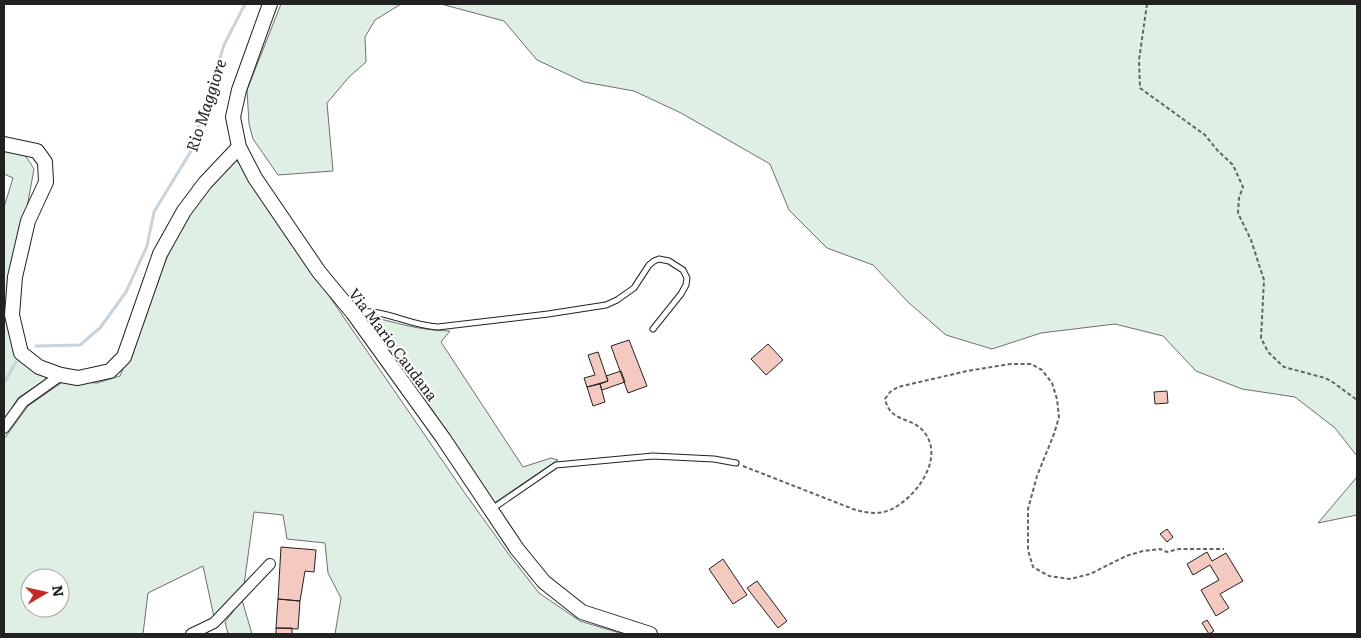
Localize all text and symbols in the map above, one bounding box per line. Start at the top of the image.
water label: Rio Maggiore [179,56,231,154]
street label: Via Mario Caudana [344,283,445,406]
north arrow [20,568,70,618]
text: N [48,583,70,598]

